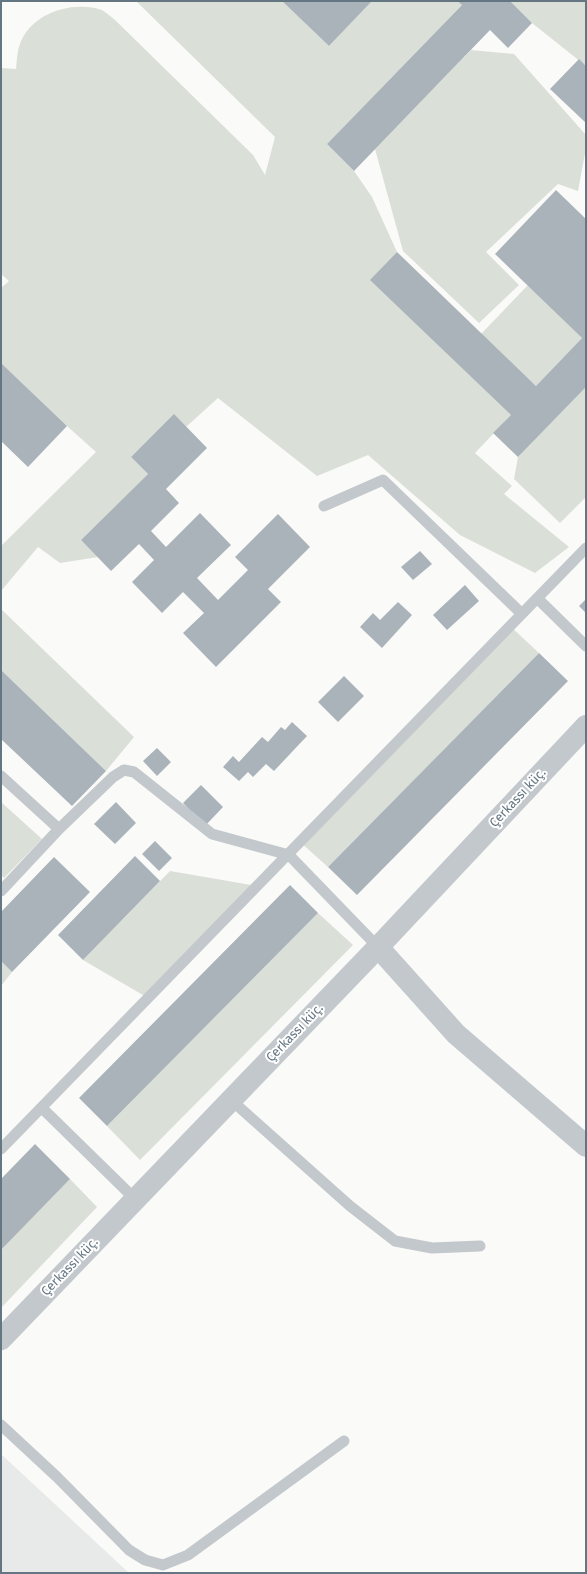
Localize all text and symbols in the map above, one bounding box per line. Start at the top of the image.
street label: Çerkassı küç. [487,765,549,831]
street label: Çerkassı küç. [263,1001,327,1065]
street label: Çerkassı küç. [38,1235,102,1299]

